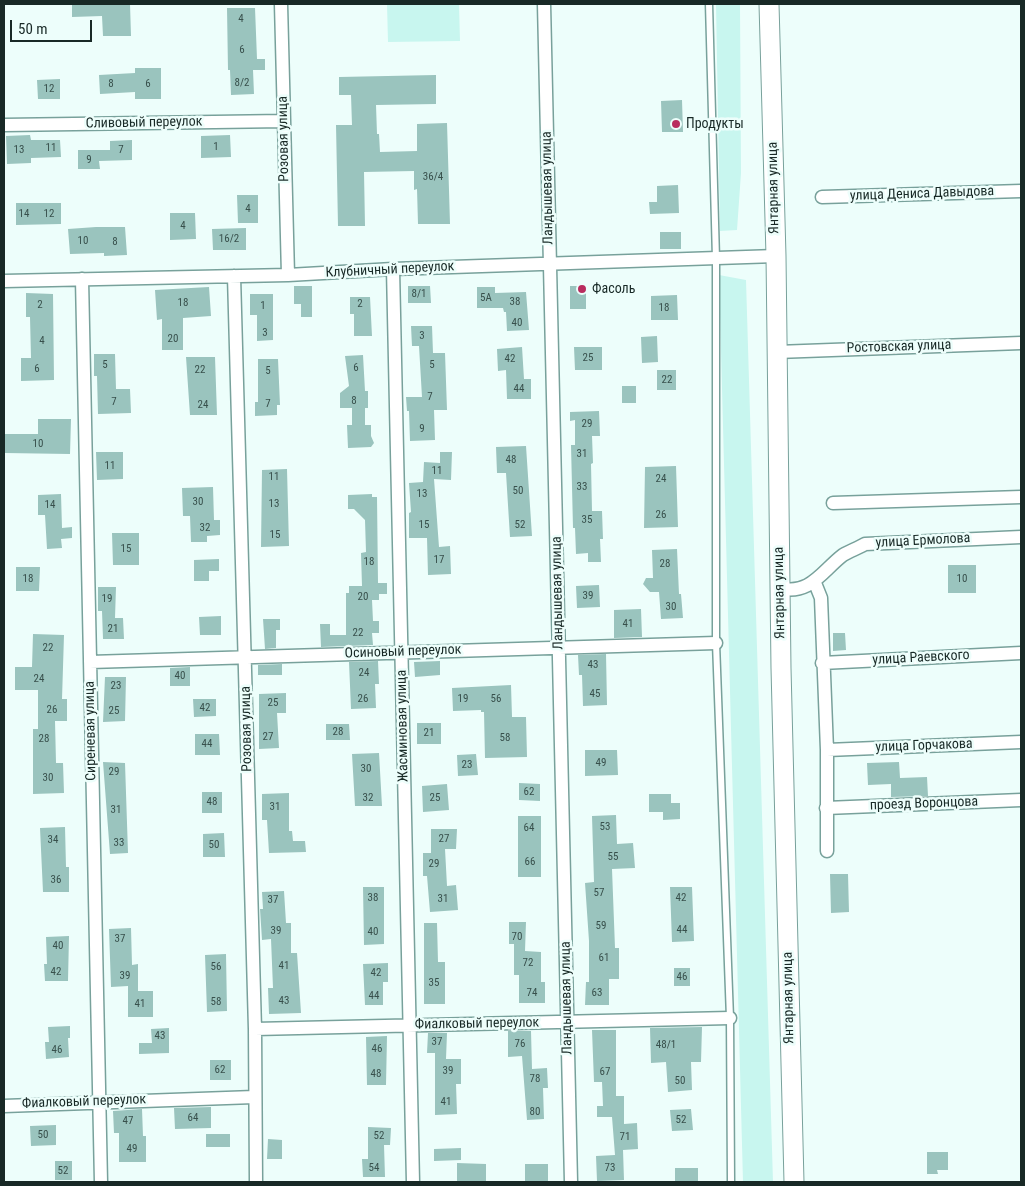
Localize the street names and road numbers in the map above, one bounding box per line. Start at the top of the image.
street label: Розовая улица [275,96,293,182]
street label: Сливовый переулок [86,114,202,132]
street label: Ландышевая улица [539,131,557,245]
street label: Янтарная улица [765,142,783,234]
street label: улица Дениса Давыдова [850,183,994,205]
street label: Клубничный переулок [325,258,455,282]
street label: Ростовская улица [846,337,952,357]
street label: улица Ермолова [875,530,971,552]
street label: Ландышевая улица [549,536,567,650]
street label: Янтарная улица [771,547,789,639]
street label: Осиновый переулок [344,642,462,662]
street label: улица Раевского [872,647,970,669]
street label: Жасминовая улица [394,670,412,782]
street label: Сиреневая улица [82,681,100,781]
street label: Розовая улица [238,686,256,772]
street label: улица Горчакова [875,736,973,756]
street label: проезд Воронцова [870,794,978,814]
street label: Ландышевая улица [558,941,576,1055]
street label: Янтарная улица [780,952,798,1044]
street label: Фиалковый переулок [415,1015,539,1033]
street label: Фиалковый переулок [21,1091,147,1113]

